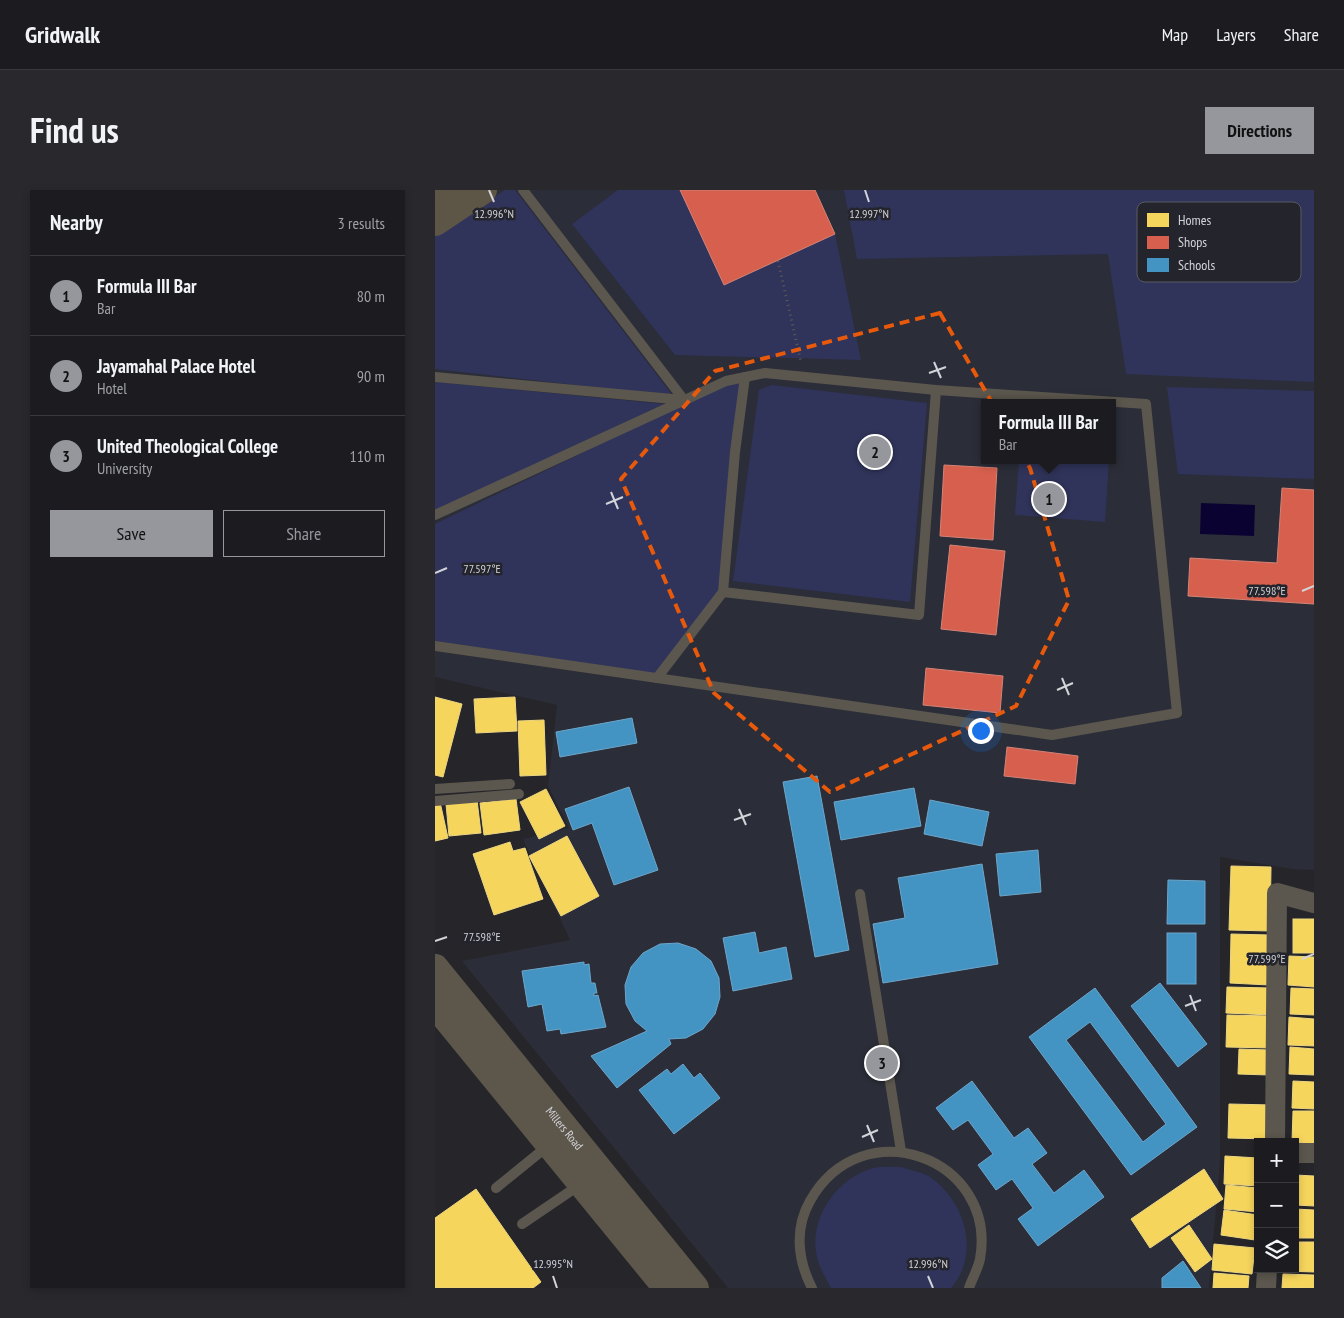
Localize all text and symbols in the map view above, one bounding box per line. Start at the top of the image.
text: Gridwalk [25,19,100,50]
text: Map [1162,23,1188,46]
text: Layers [1216,23,1256,46]
text: Share [1284,23,1319,46]
text: Find us [30,107,119,153]
button: Directions [1205,107,1314,154]
legend [1137,202,1301,282]
text: 12.996°N [474,206,514,221]
text: 12.997°N [849,206,889,221]
text: Nearby [50,209,103,236]
text: Homes [1178,211,1211,229]
text: 3 results [338,213,385,233]
text: Shops [1178,233,1207,251]
text: Schools [1178,256,1215,274]
text: Formula III Bar [97,274,197,298]
text: 1 [62,286,70,306]
text: 80 m [357,286,385,306]
text: Bar [97,298,115,318]
text: Jayamahal Palace Hotel [97,354,255,378]
text: 2 [62,366,70,386]
text: 90 m [357,366,385,386]
text: Hotel [97,378,127,398]
popup [981,399,1116,464]
text: Formula III Bar [999,410,1098,434]
pin: 2 [859,433,891,471]
text: United Theological College [97,434,278,458]
text: Bar [999,434,1017,454]
text: 3 [62,446,70,466]
text: 110 m [350,446,385,466]
text: University [97,458,152,478]
pin: 1 [1033,480,1065,518]
button: Save [50,510,213,557]
button: Share [223,510,385,557]
text: 77.597°E [463,561,501,576]
text: 77.598°E [1248,583,1286,598]
your location [968,718,994,744]
text: 77.598°E [463,929,501,944]
text: 77.599°E [1248,951,1286,966]
pin: 3 [866,1044,898,1082]
street label: Millers Road [543,1103,587,1152]
map controls [1254,1138,1299,1273]
button: + [1254,1138,1299,1183]
button: − [1254,1183,1299,1228]
button: layers [1254,1228,1299,1273]
text: 12.995°N [533,1256,573,1271]
text: 12.996°N [908,1256,948,1271]

